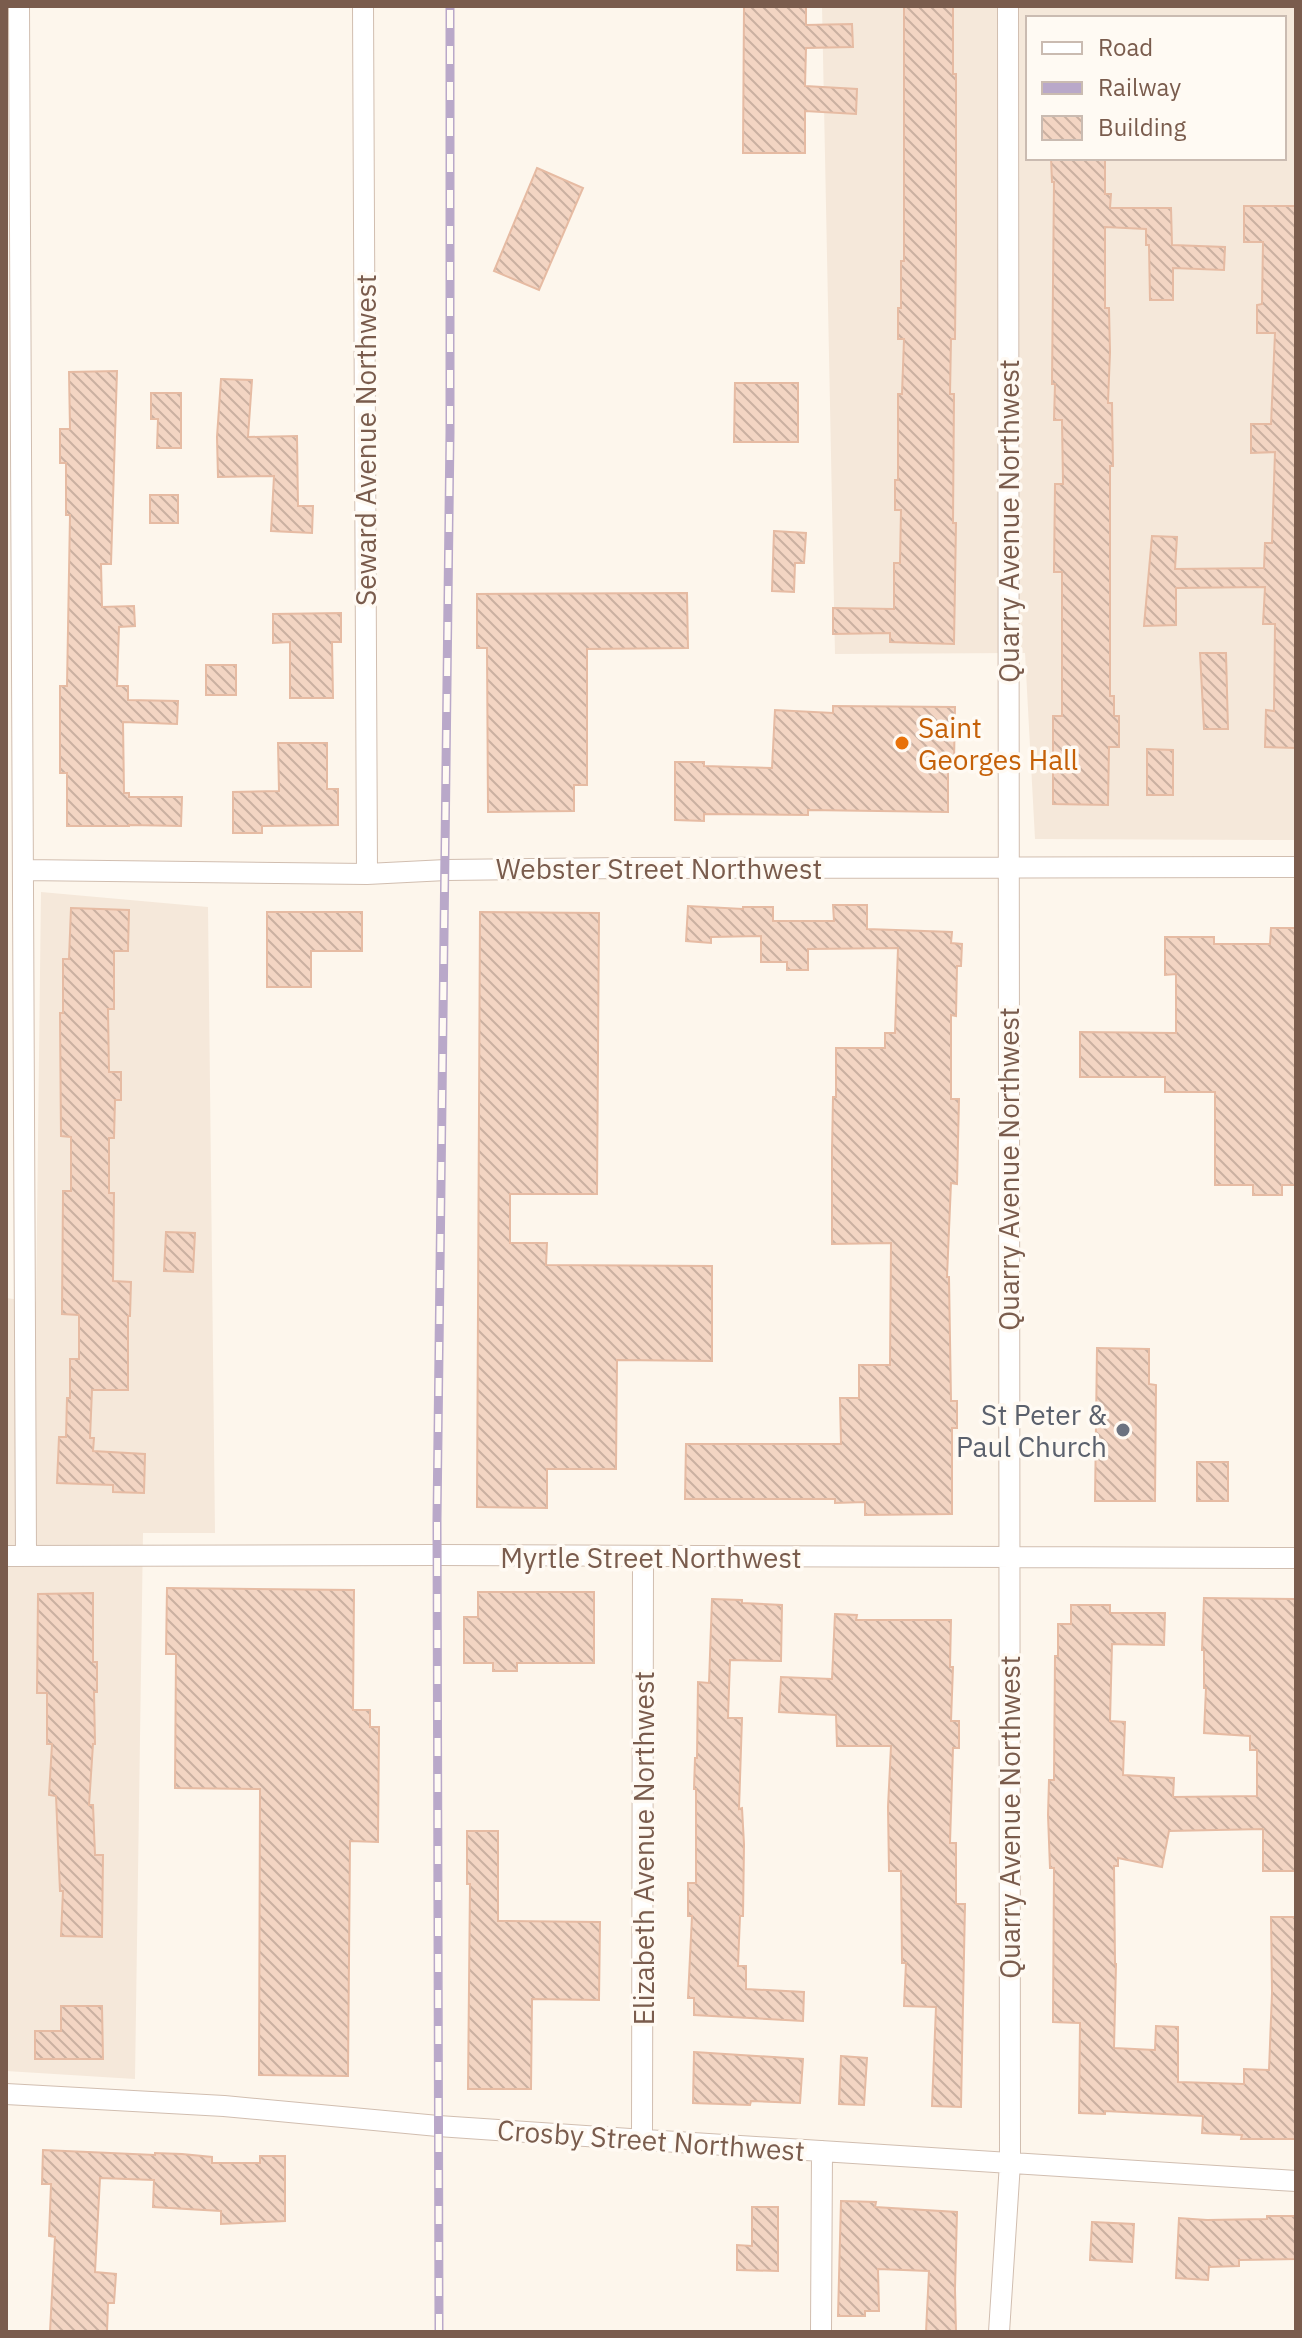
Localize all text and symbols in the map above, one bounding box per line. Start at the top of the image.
legend [1026,16,1286,160]
text: Road [1098,31,1153,63]
text: Railway [1098,71,1181,103]
text: Building [1098,111,1186,143]
street label: Seward Avenue Northwest [347,274,384,606]
street label: Quarry Avenue Northwest [990,359,1027,683]
place label: Saint Georges Hall [918,709,1078,778]
marker: Saint Georges Hall [893,734,911,752]
street label: Webster Street Northwest [496,850,822,887]
street label: Quarry Avenue Northwest [990,1007,1027,1331]
place label: St Peter & Paul Church [956,1396,1107,1465]
marker: St Peter & Paul Church [1114,1421,1132,1439]
street label: Myrtle Street Northwest [500,1539,802,1576]
street label: Quarry Avenue Northwest [991,1655,1028,1979]
street label: Elizabeth Avenue Northwest [625,1671,662,2025]
street label: Crosby Street Northwest [496,2111,806,2169]

